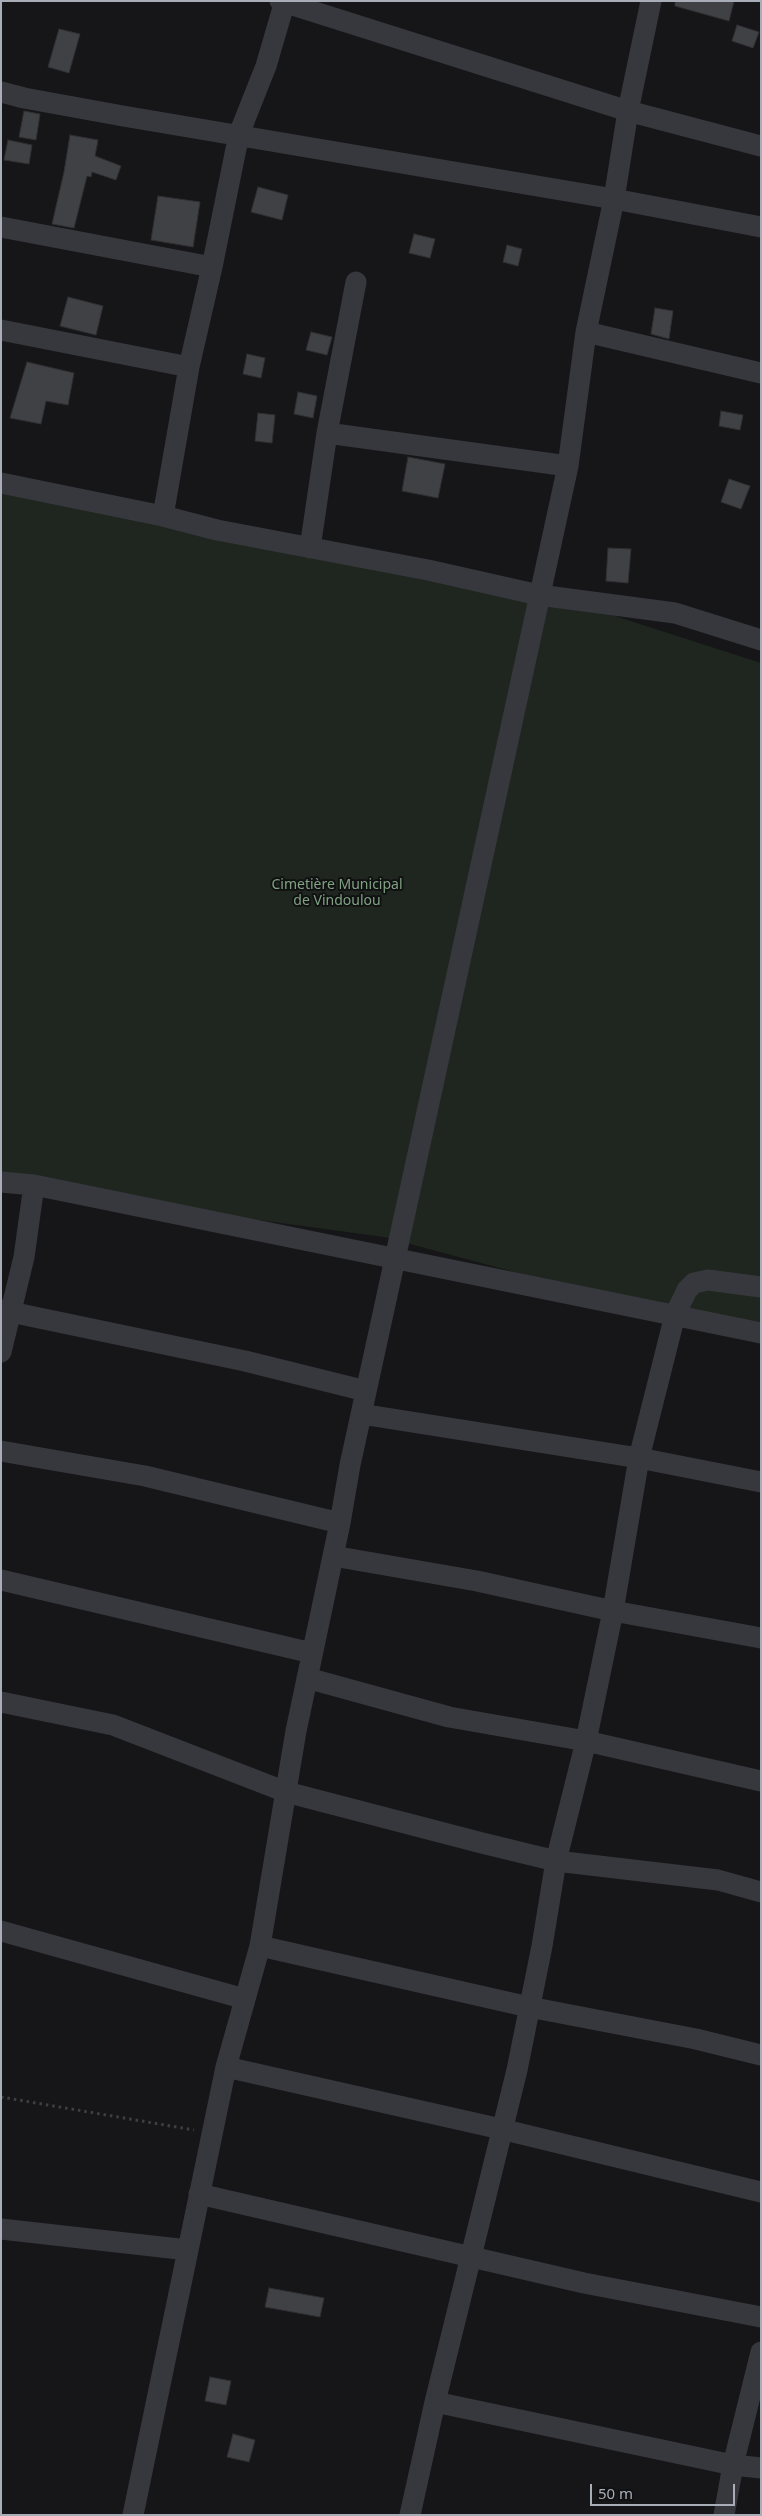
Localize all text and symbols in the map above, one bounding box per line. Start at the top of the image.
park label: Cimetière Municipal de Vindoulou [271,877,403,910]
scale bar [592,2474,737,2506]
text: 50 m [598,2483,633,2503]

